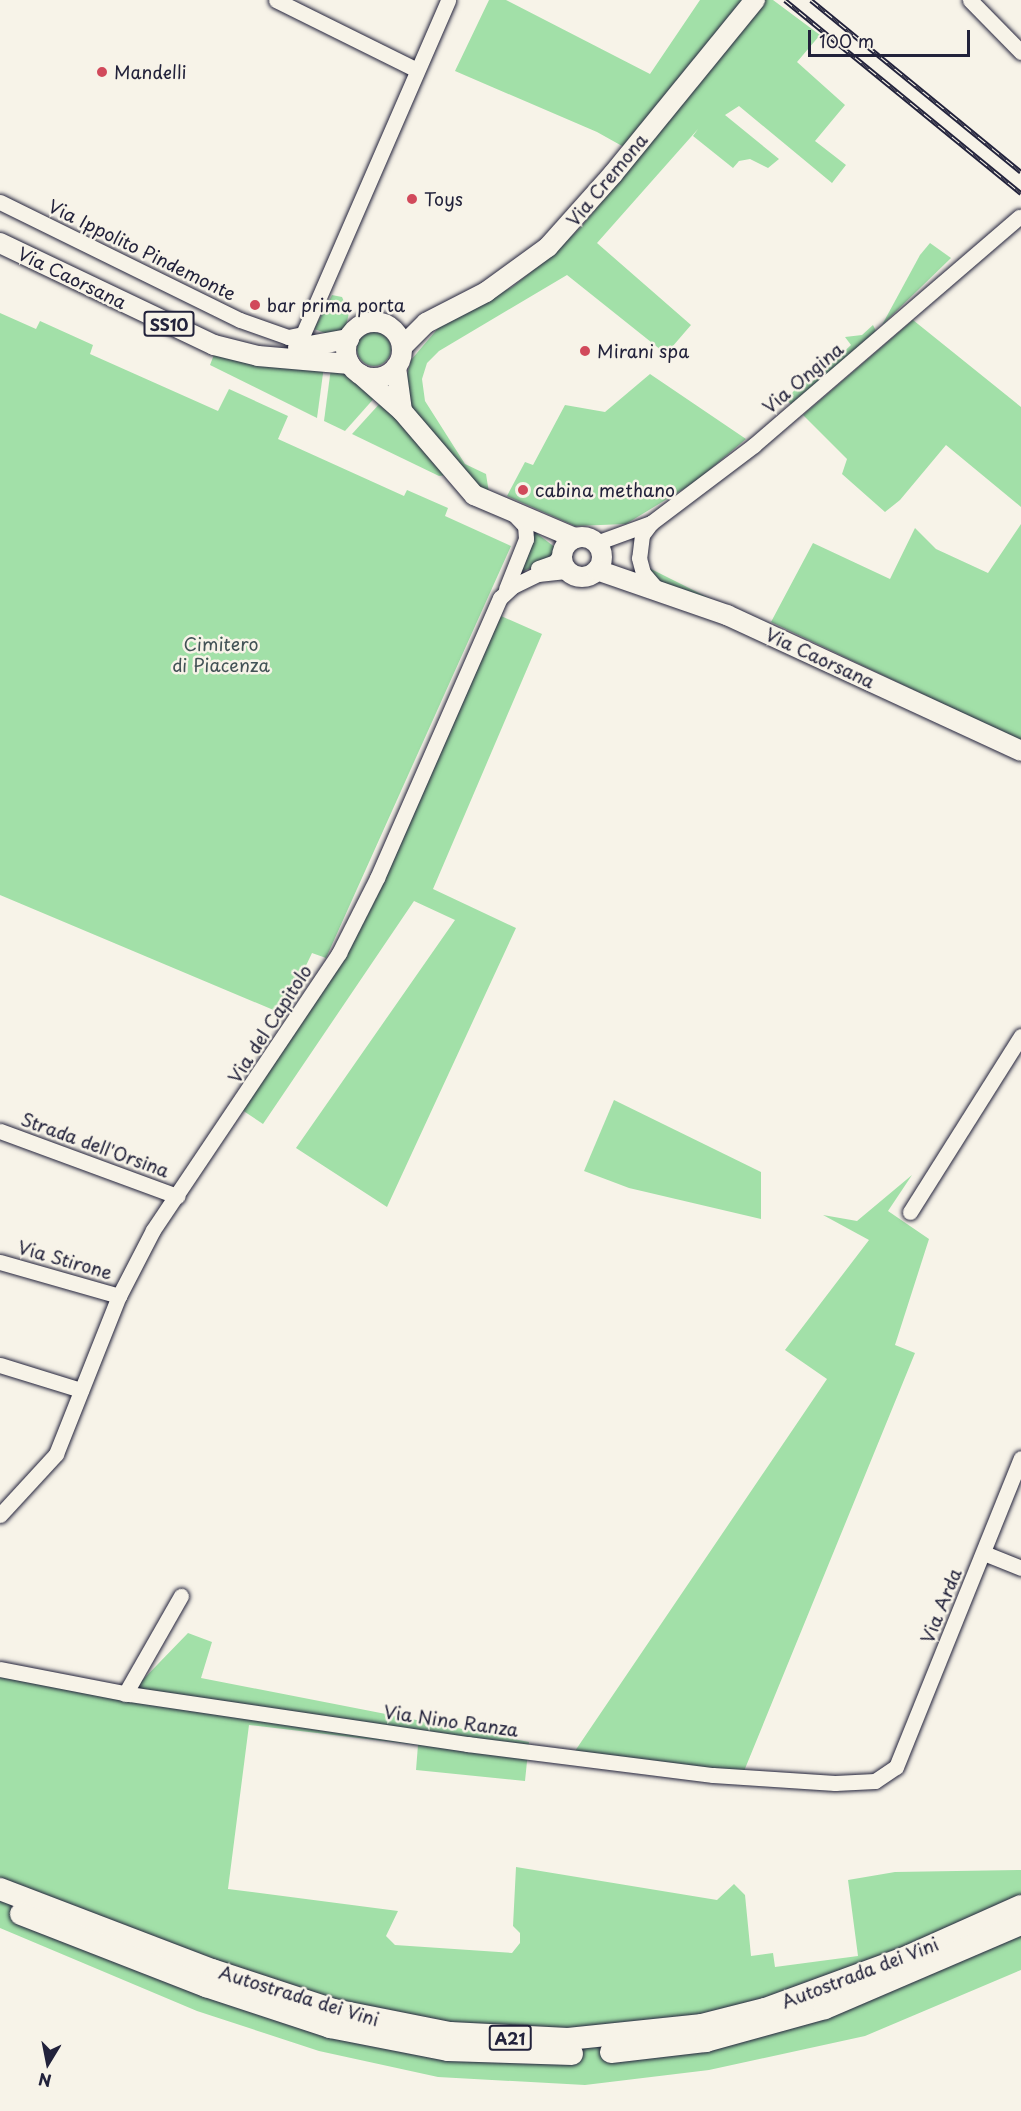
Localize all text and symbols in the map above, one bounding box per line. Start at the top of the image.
scale bar [811,18,973,56]
text: 100 m [819,27,874,54]
place label: Mandelli [114,61,187,83]
marker: Mandelli [95,65,109,79]
street label: Via Cremona [562,130,652,230]
place label: Toys [424,188,463,210]
marker: Toys [405,192,419,206]
street label: Via Ippolito Pindemonte [45,195,239,305]
street label: Via Caorsana [14,242,130,314]
place label: bar prima porta [267,294,408,316]
marker: bar prima porta [248,298,262,312]
road number: SS10 [144,311,195,337]
street label: Via Ongina [759,339,847,417]
place label: Mirani spa [597,340,690,362]
marker: Mirani spa [578,344,592,358]
place label: cabina methano [535,479,675,501]
marker: cabina methano [516,483,530,497]
street label: Via Caorsana [762,623,878,693]
park label: Cimitero di Piacenza [172,634,270,676]
street label: Via del Capitolo [224,961,316,1087]
street label: Strada dell'Orsina [18,1108,172,1182]
street label: Via Stirone [16,1236,114,1284]
street label: Via Arda [916,1565,966,1647]
street label: Via Nino Ranza [383,1701,519,1741]
street label: Autostrada dei Vini [778,1933,942,2013]
street label: Autostrada dei Vini [215,1961,383,2031]
road number: A21 [488,2025,532,2051]
north arrow [18,2033,78,2093]
text: N [37,2068,53,2094]

